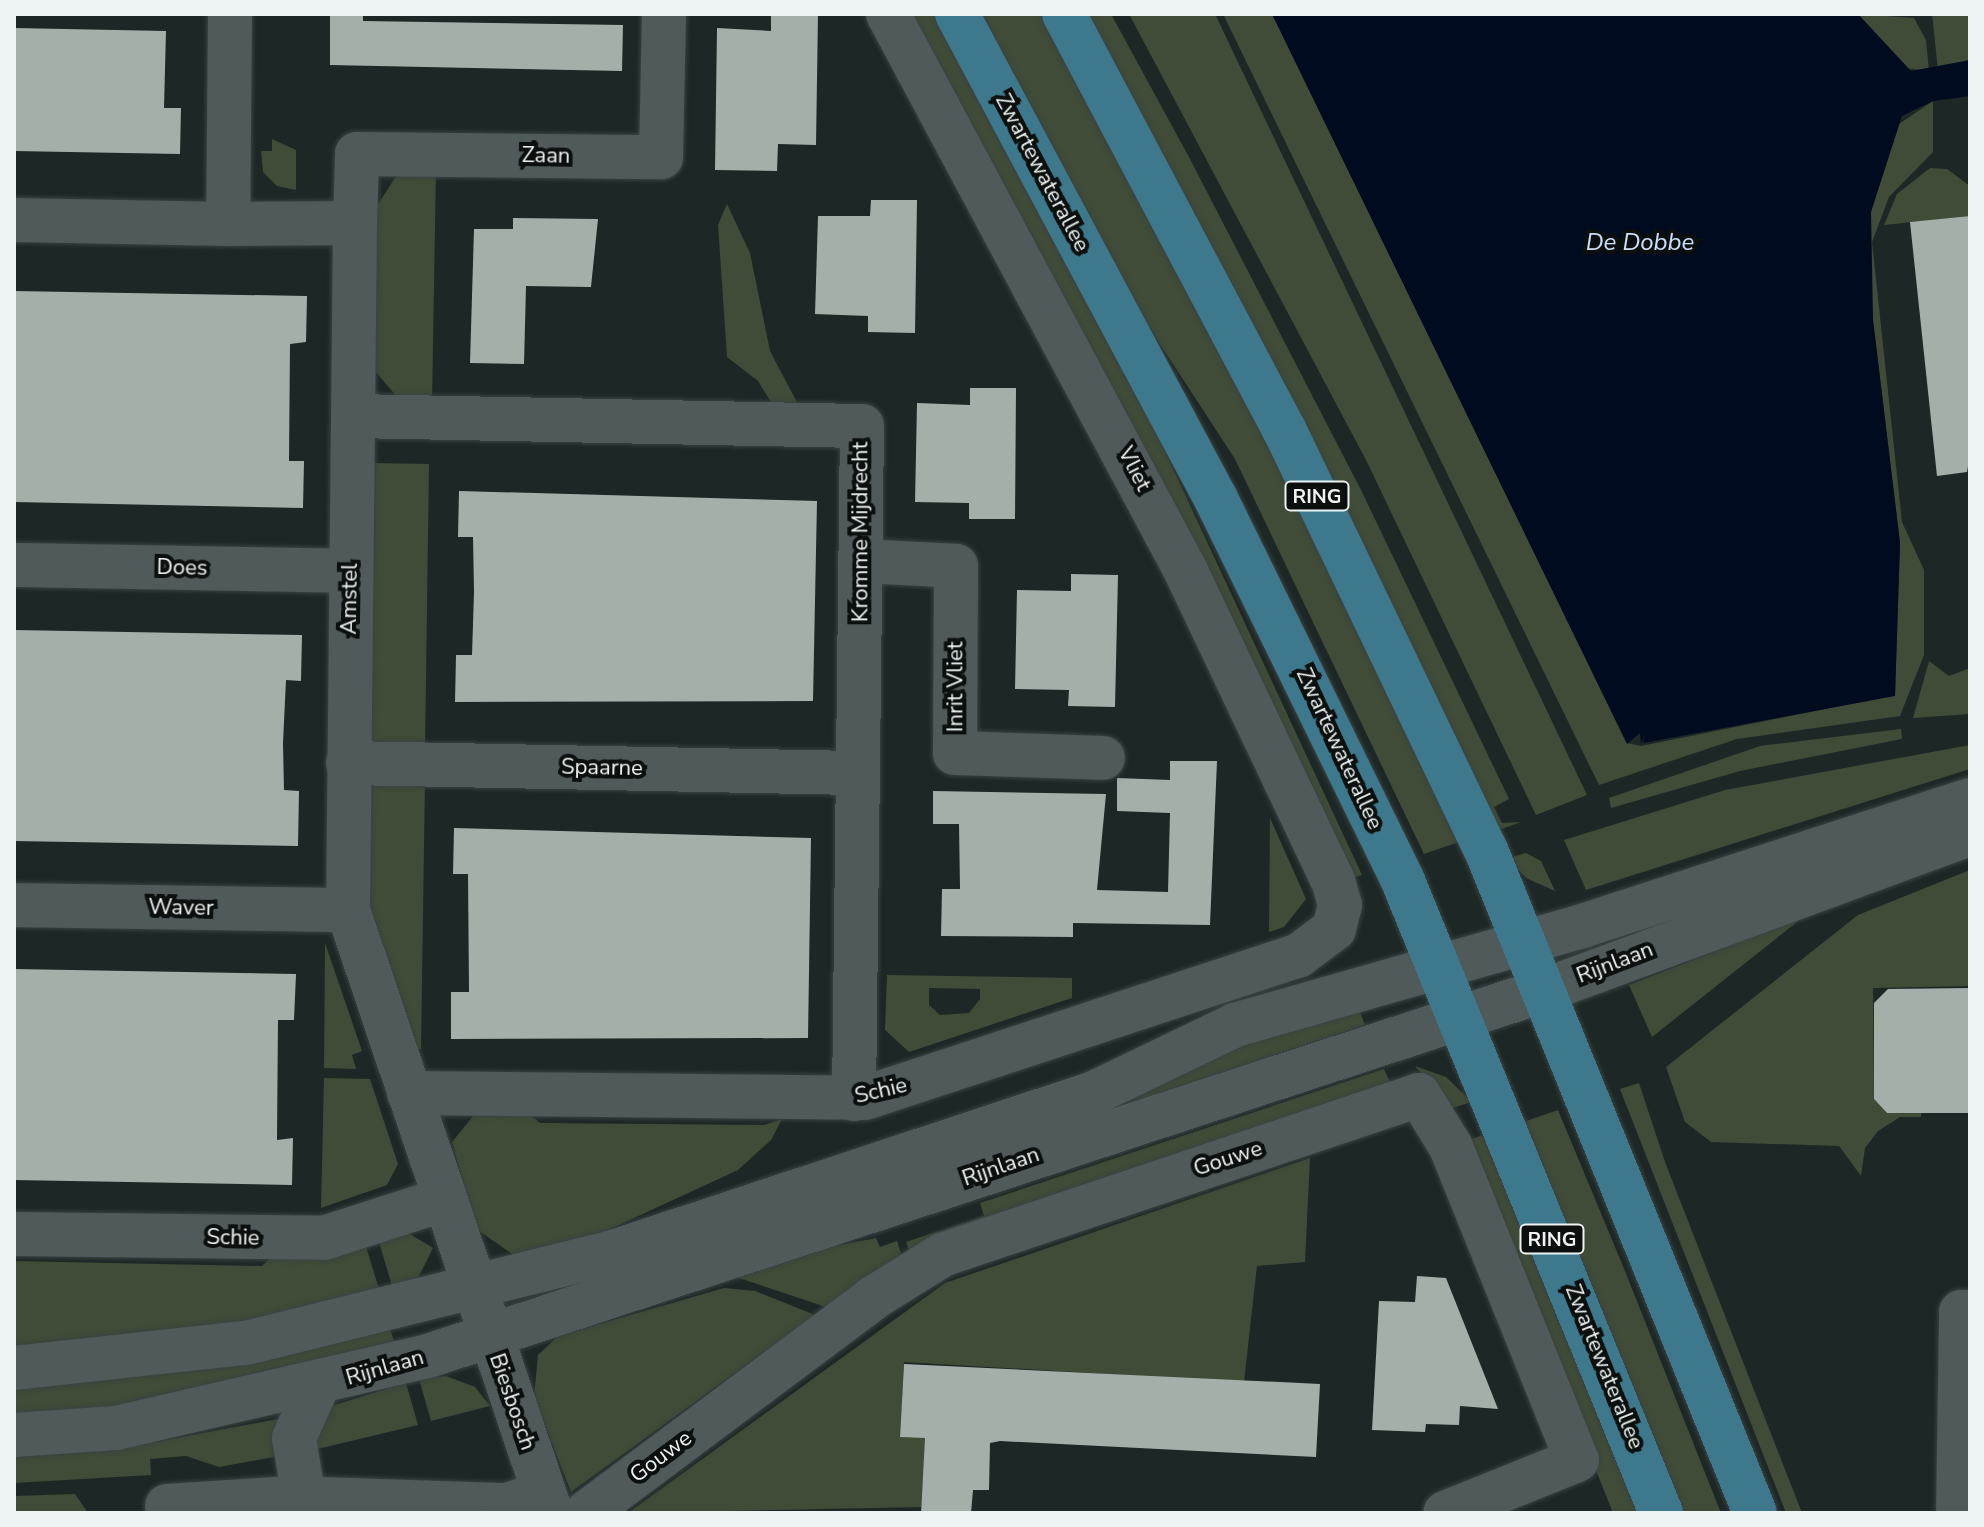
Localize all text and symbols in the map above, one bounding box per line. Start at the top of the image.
street label: Zwartewaterallee [989,90,1095,256]
street label: Zaan [521,142,571,170]
water label: De Dobbe [1586,229,1694,257]
street label: Kromme Mijdrecht [848,442,874,622]
street label: Vliet [1112,442,1156,496]
road number: RING [1283,480,1351,512]
street label: Does [156,554,208,582]
street label: Amstel [336,563,364,635]
street label: Inrit Vliet [943,642,969,732]
street label: Zwartewaterallee [1290,664,1388,834]
street label: Spaarne [561,754,643,782]
street label: Waver [148,894,214,922]
street label: Rijnlaan [1573,936,1657,990]
street label: Schie [852,1072,910,1110]
street label: Gouwe [1190,1136,1266,1182]
street label: Rijnlaan [959,1142,1043,1192]
road number: RING [1518,1223,1586,1255]
street label: Schie [206,1224,260,1252]
street label: Zwartewaterallee [1559,1281,1649,1453]
street label: Rijnlaan [343,1344,427,1392]
street label: Biesbosch [483,1350,541,1454]
street label: Gouwe [625,1425,697,1489]

